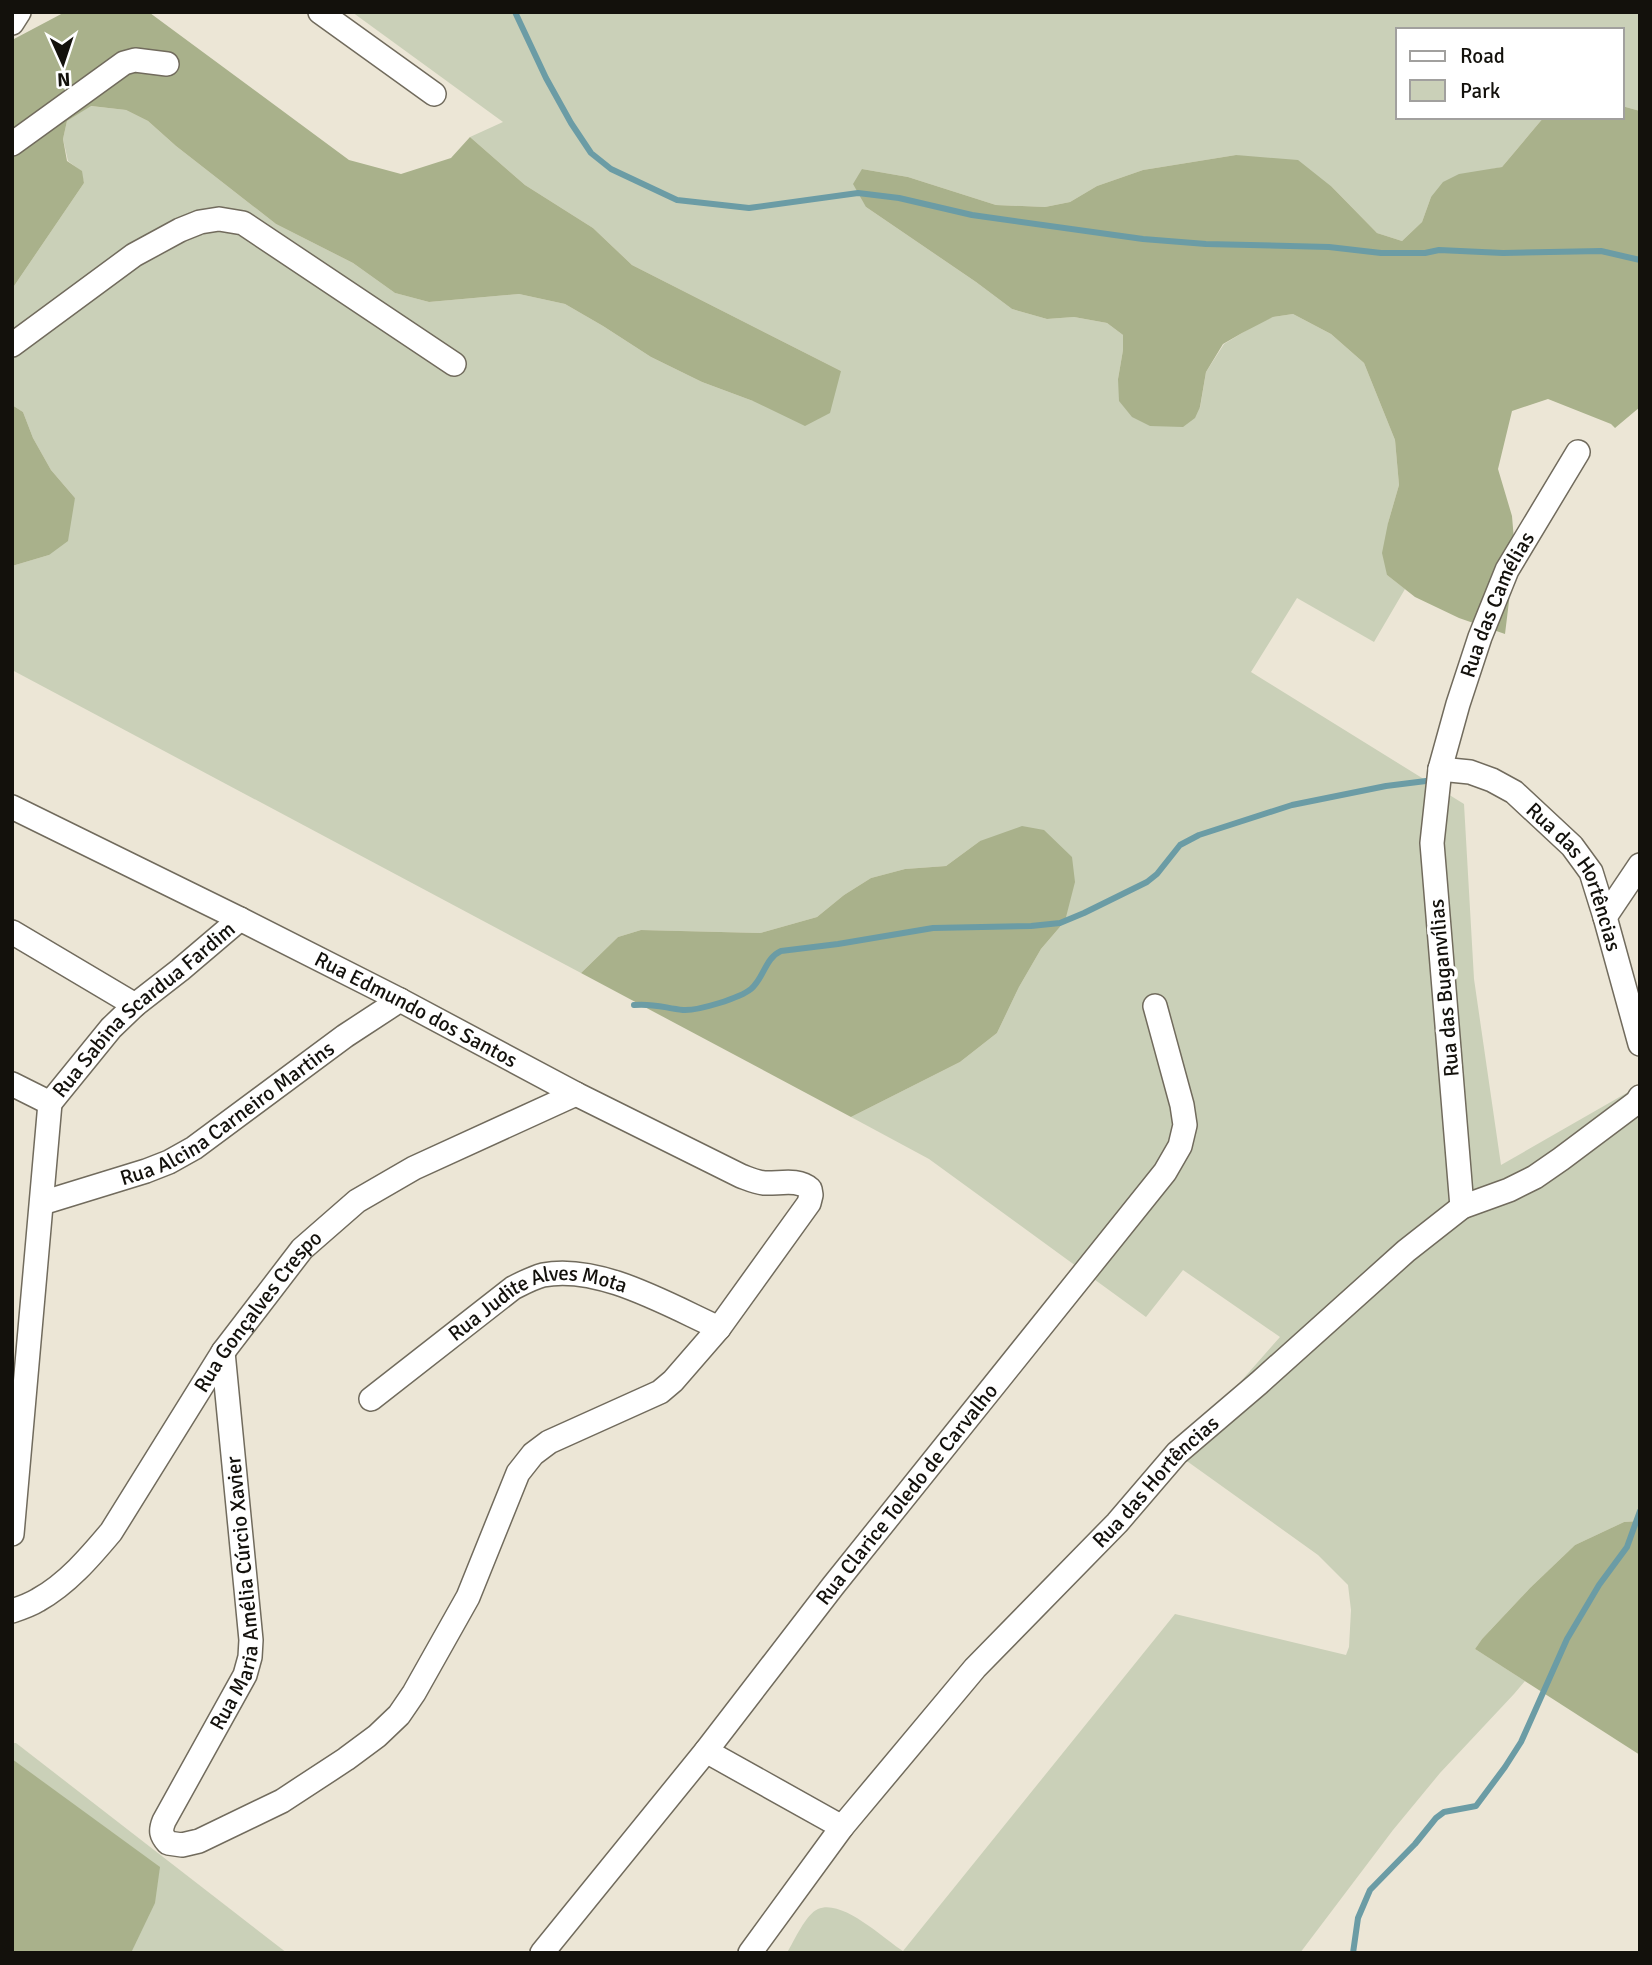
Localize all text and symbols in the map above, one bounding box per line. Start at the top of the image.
north arrow [28,28,98,98]
legend [1396,28,1624,119]
text: Road [1460,43,1505,69]
text: N [57,67,71,91]
text: Park [1460,78,1501,104]
street label: Rua das Camélias [1455,527,1540,681]
street label: Rua das Hortências [1521,797,1627,954]
street label: Rua das Buganvílias [1423,898,1465,1078]
street label: Rua Sabina Scardua Fardim [47,916,240,1103]
street label: Rua Edmundo dos Santos [310,946,522,1073]
street label: Rua Alcina Carneiro Martins [117,1035,339,1191]
street label: Rua Gonçalves Crespo [188,1225,327,1397]
street label: Rua Judite Alves Mota [443,1260,631,1347]
street label: Rua Clarice Toledo de Carvalho [810,1378,1003,1610]
street label: Rua das Hortências [1087,1410,1224,1553]
street label: Rua Maria Amélia Cúrcio Xavier [204,1455,264,1735]

